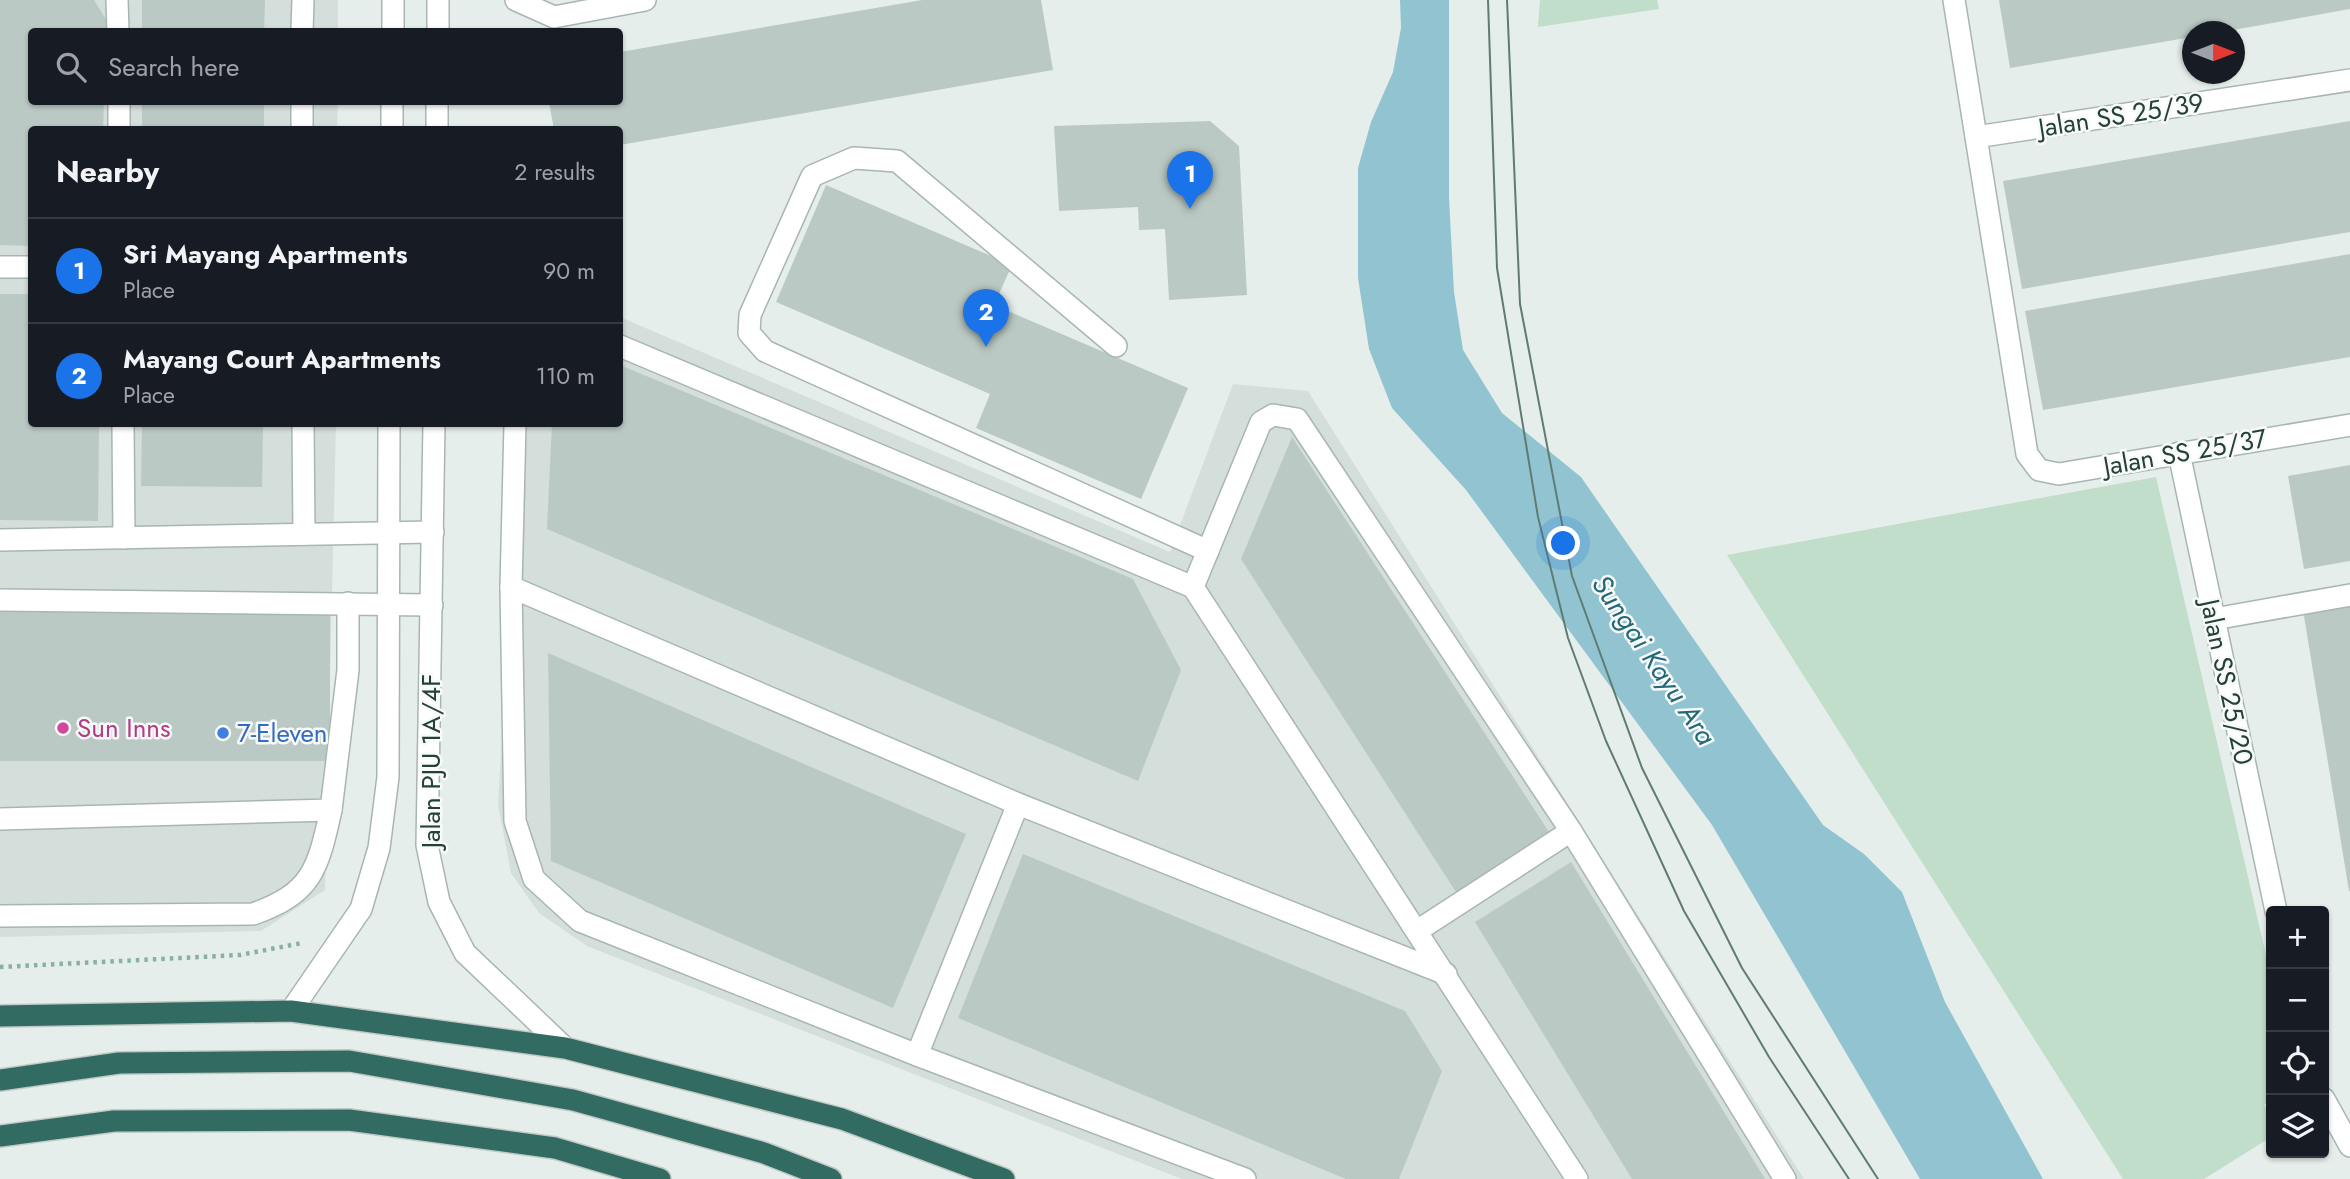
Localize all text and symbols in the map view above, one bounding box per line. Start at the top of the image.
north arrow [2182,21,2245,84]
search box [28,28,623,105]
icon: search [52,48,90,86]
text: Search here [108,48,240,86]
street label: Jalan SS 25/39 [2033,83,2206,147]
text: Nearby [56,150,159,193]
pin: 1 [1167,151,1213,209]
text: 2 results [514,155,595,189]
text: Sri Mayang Apartments [123,235,408,273]
text: 1 [73,254,85,288]
text: 90 m [543,254,595,288]
text: Place [123,273,175,307]
pin: 2 [963,289,1009,347]
text: Mayang Court Apartments [123,340,441,378]
text: 2 [71,359,87,393]
text: 110 m [536,359,595,393]
text: Place [123,378,175,412]
street label: Jalan SS 25/37 [2097,419,2270,486]
your location [1546,526,1580,560]
water label: Sungai Kayu Ara [1582,567,1727,754]
street label: Jalan SS 25/20 [2190,593,2263,768]
street label: Jalan PJU 1A/4F [412,674,450,851]
place label: Sun Inns [77,709,171,747]
place label: 7-Eleven [237,714,327,752]
marker: Sun Inns [55,720,71,736]
marker: 7-Eleven [215,725,231,741]
map controls [2266,906,2329,1158]
button: + [2266,906,2329,969]
button: − [2266,969,2329,1032]
button: locate [2266,1032,2329,1095]
button: layers [2266,1095,2329,1158]

